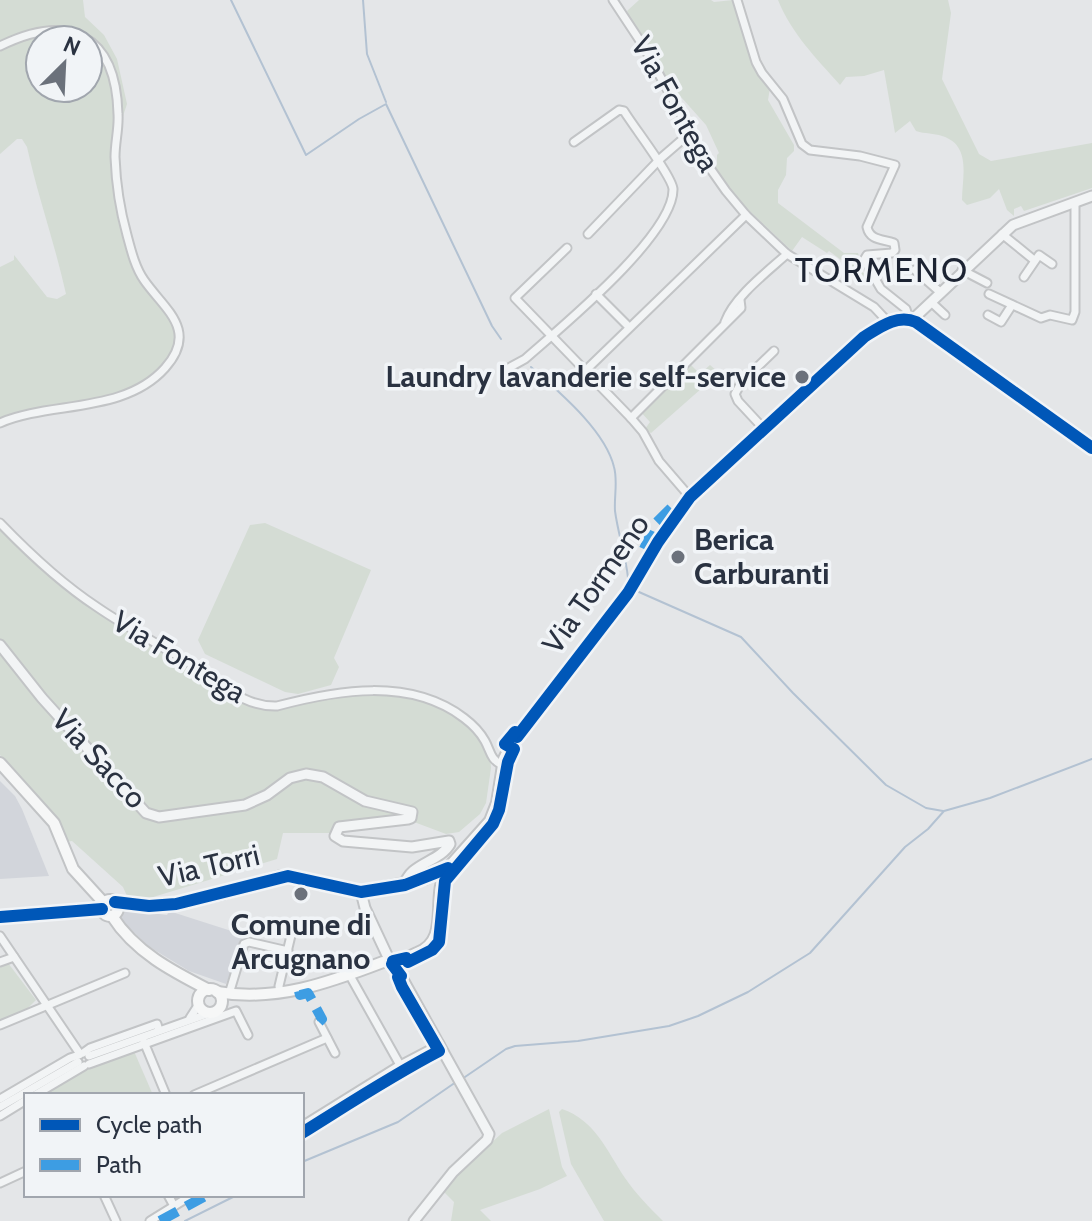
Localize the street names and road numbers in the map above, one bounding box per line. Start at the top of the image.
street label: Via Fontega [623,30,728,179]
street label: Via Tormeno [534,507,657,661]
street label: Via Fontega [106,602,253,711]
street label: Via Sacco [44,701,155,816]
street label: Via Torri [155,836,263,895]

